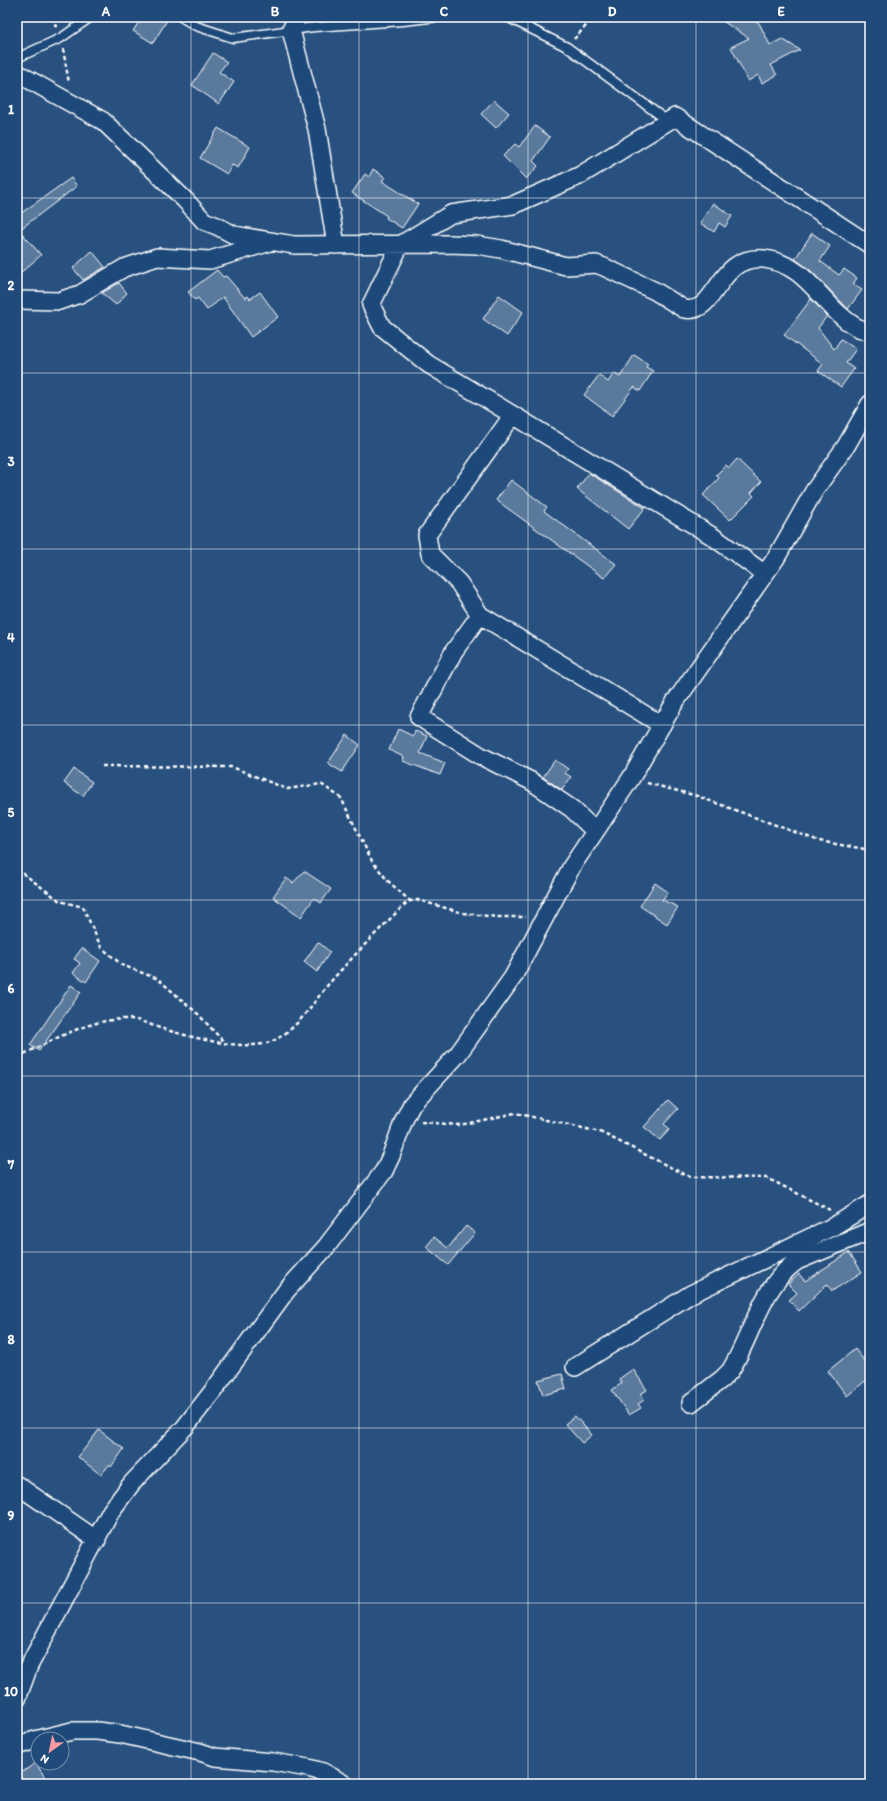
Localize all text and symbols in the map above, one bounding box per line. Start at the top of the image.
text: A [101,4,111,19]
text: B [271,4,280,19]
text: C [440,4,449,19]
text: D [608,4,617,19]
text: E [777,4,785,19]
text: 1 [8,102,14,117]
text: 2 [8,278,15,293]
text: 3 [7,454,15,469]
text: 4 [7,630,15,645]
text: 5 [8,805,15,820]
text: 6 [8,981,15,996]
text: 7 [7,1157,15,1172]
text: 8 [7,1332,15,1347]
text: 9 [8,1508,15,1523]
text: 10 [4,1684,18,1699]
north arrow [30,1731,70,1771]
text: N [38,1751,51,1766]

